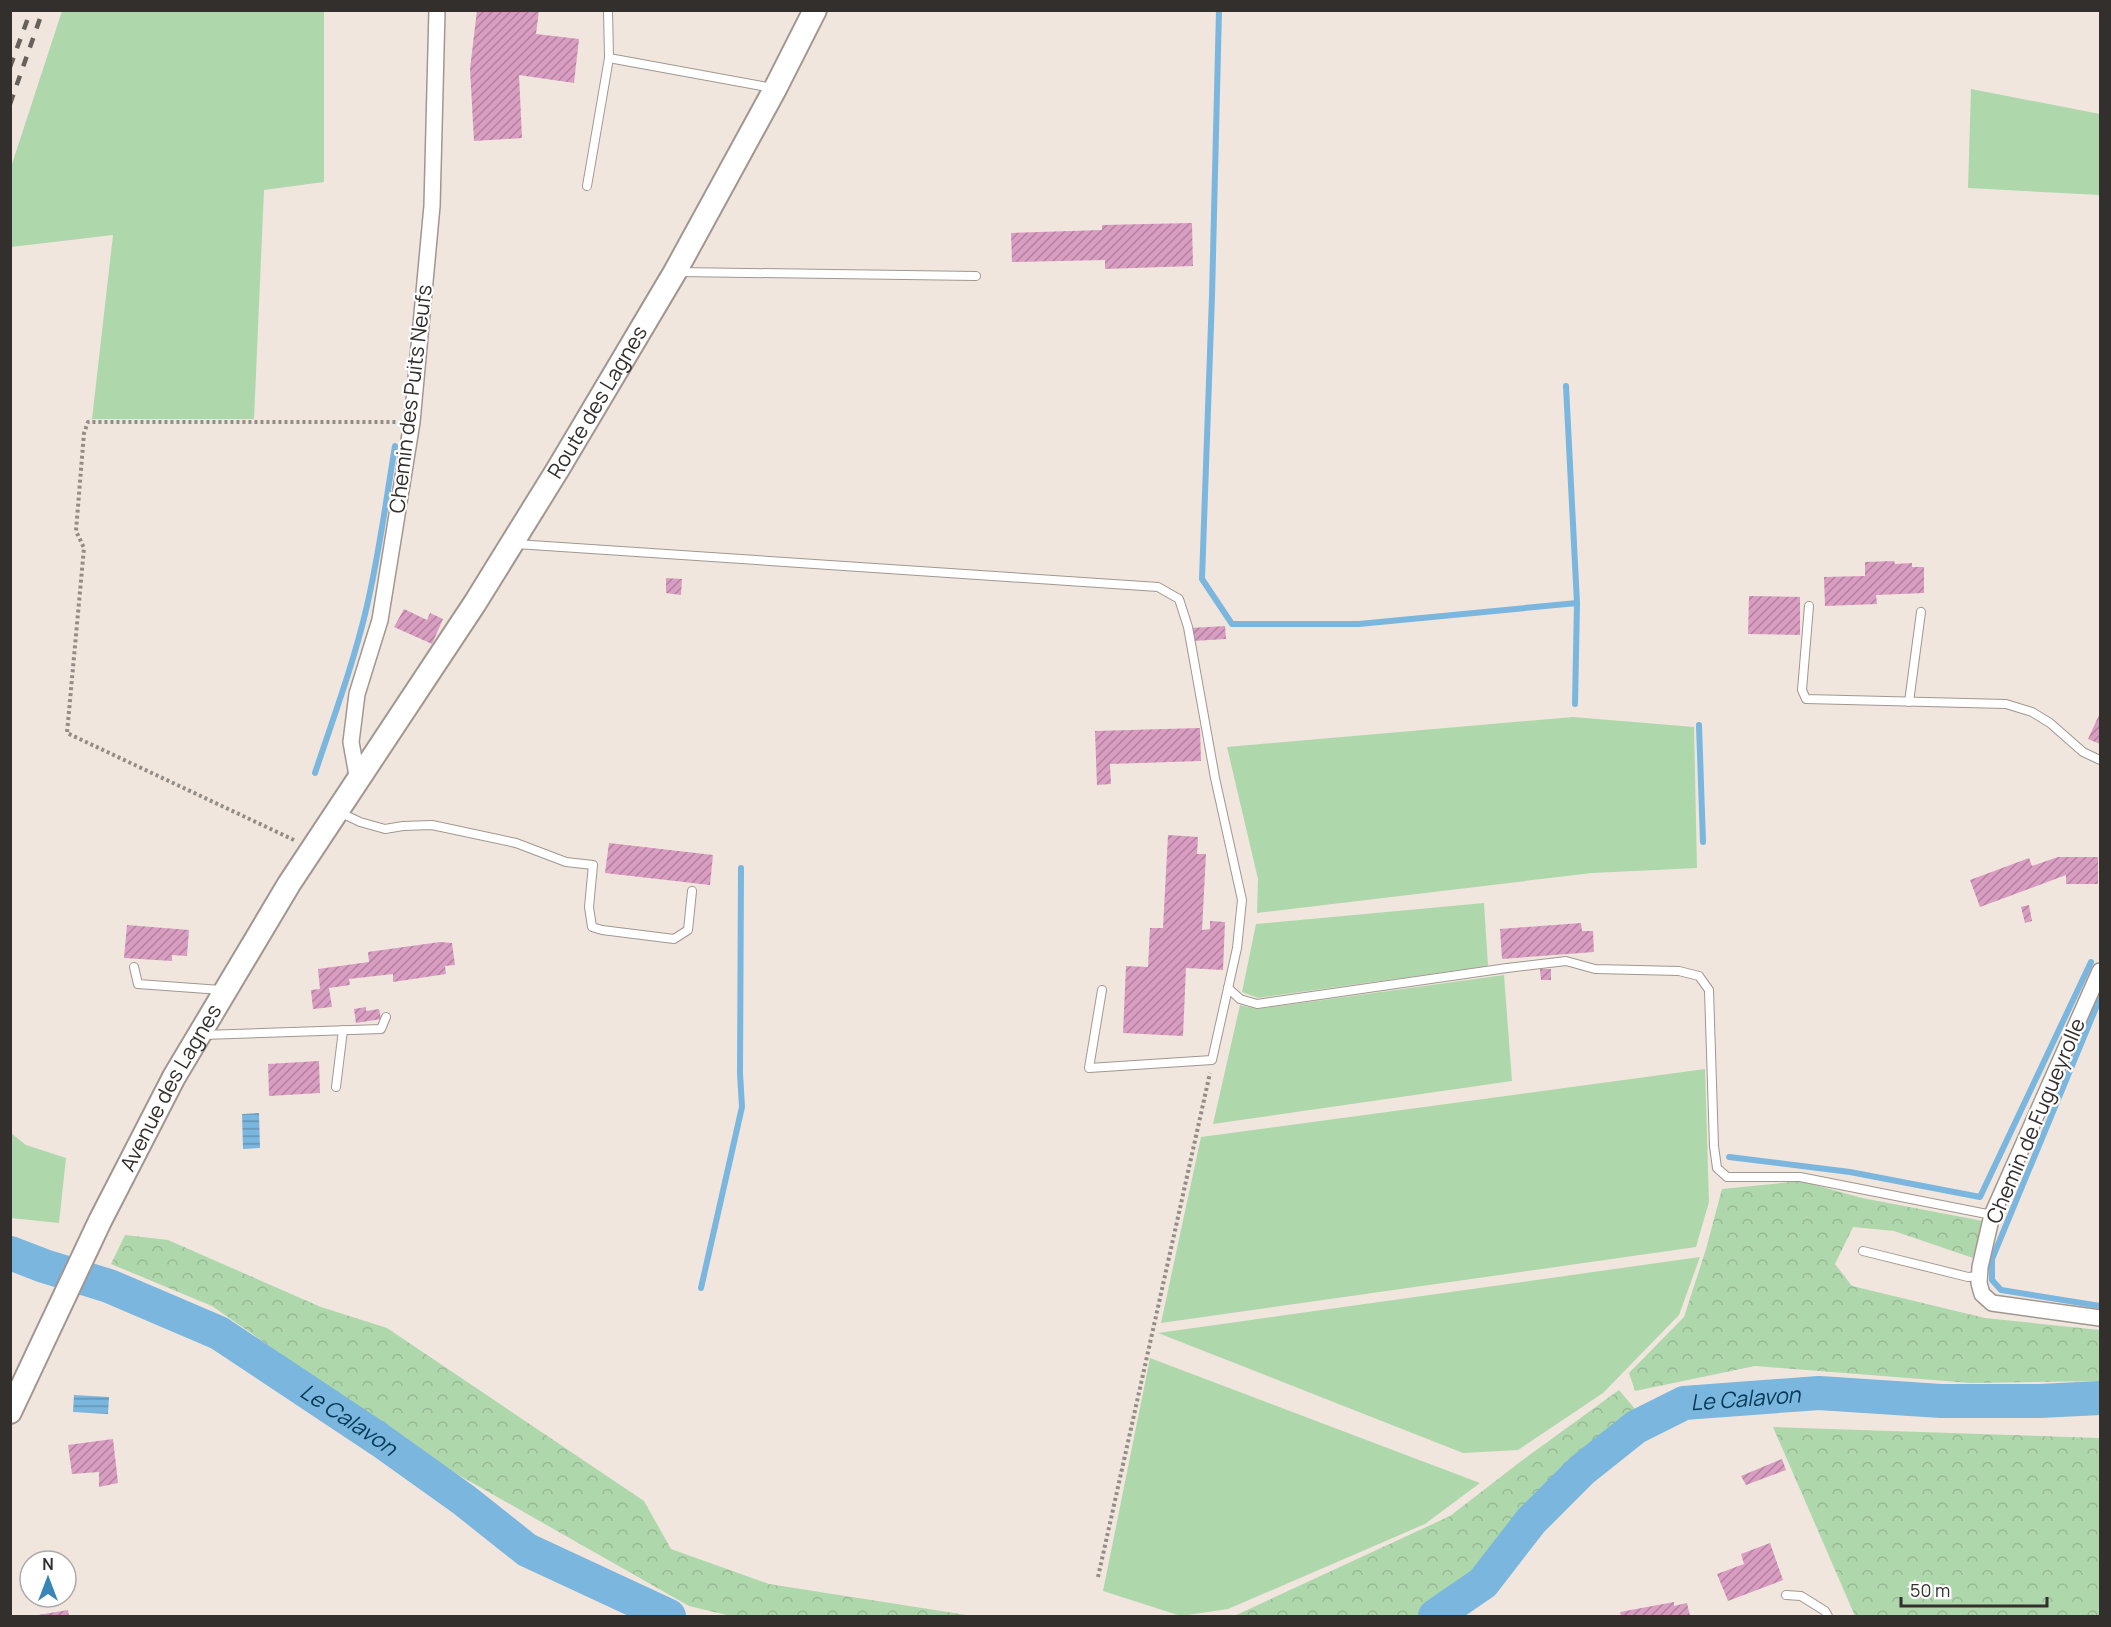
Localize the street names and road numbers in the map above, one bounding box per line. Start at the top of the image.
street label: Chemin des Puits Neufs [382,283,438,515]
street label: Route des Lagnes [541,320,653,483]
street label: Avenue des Lagnes [113,999,227,1176]
street label: Chemin de Fugueyrolle [1979,1014,2091,1228]

